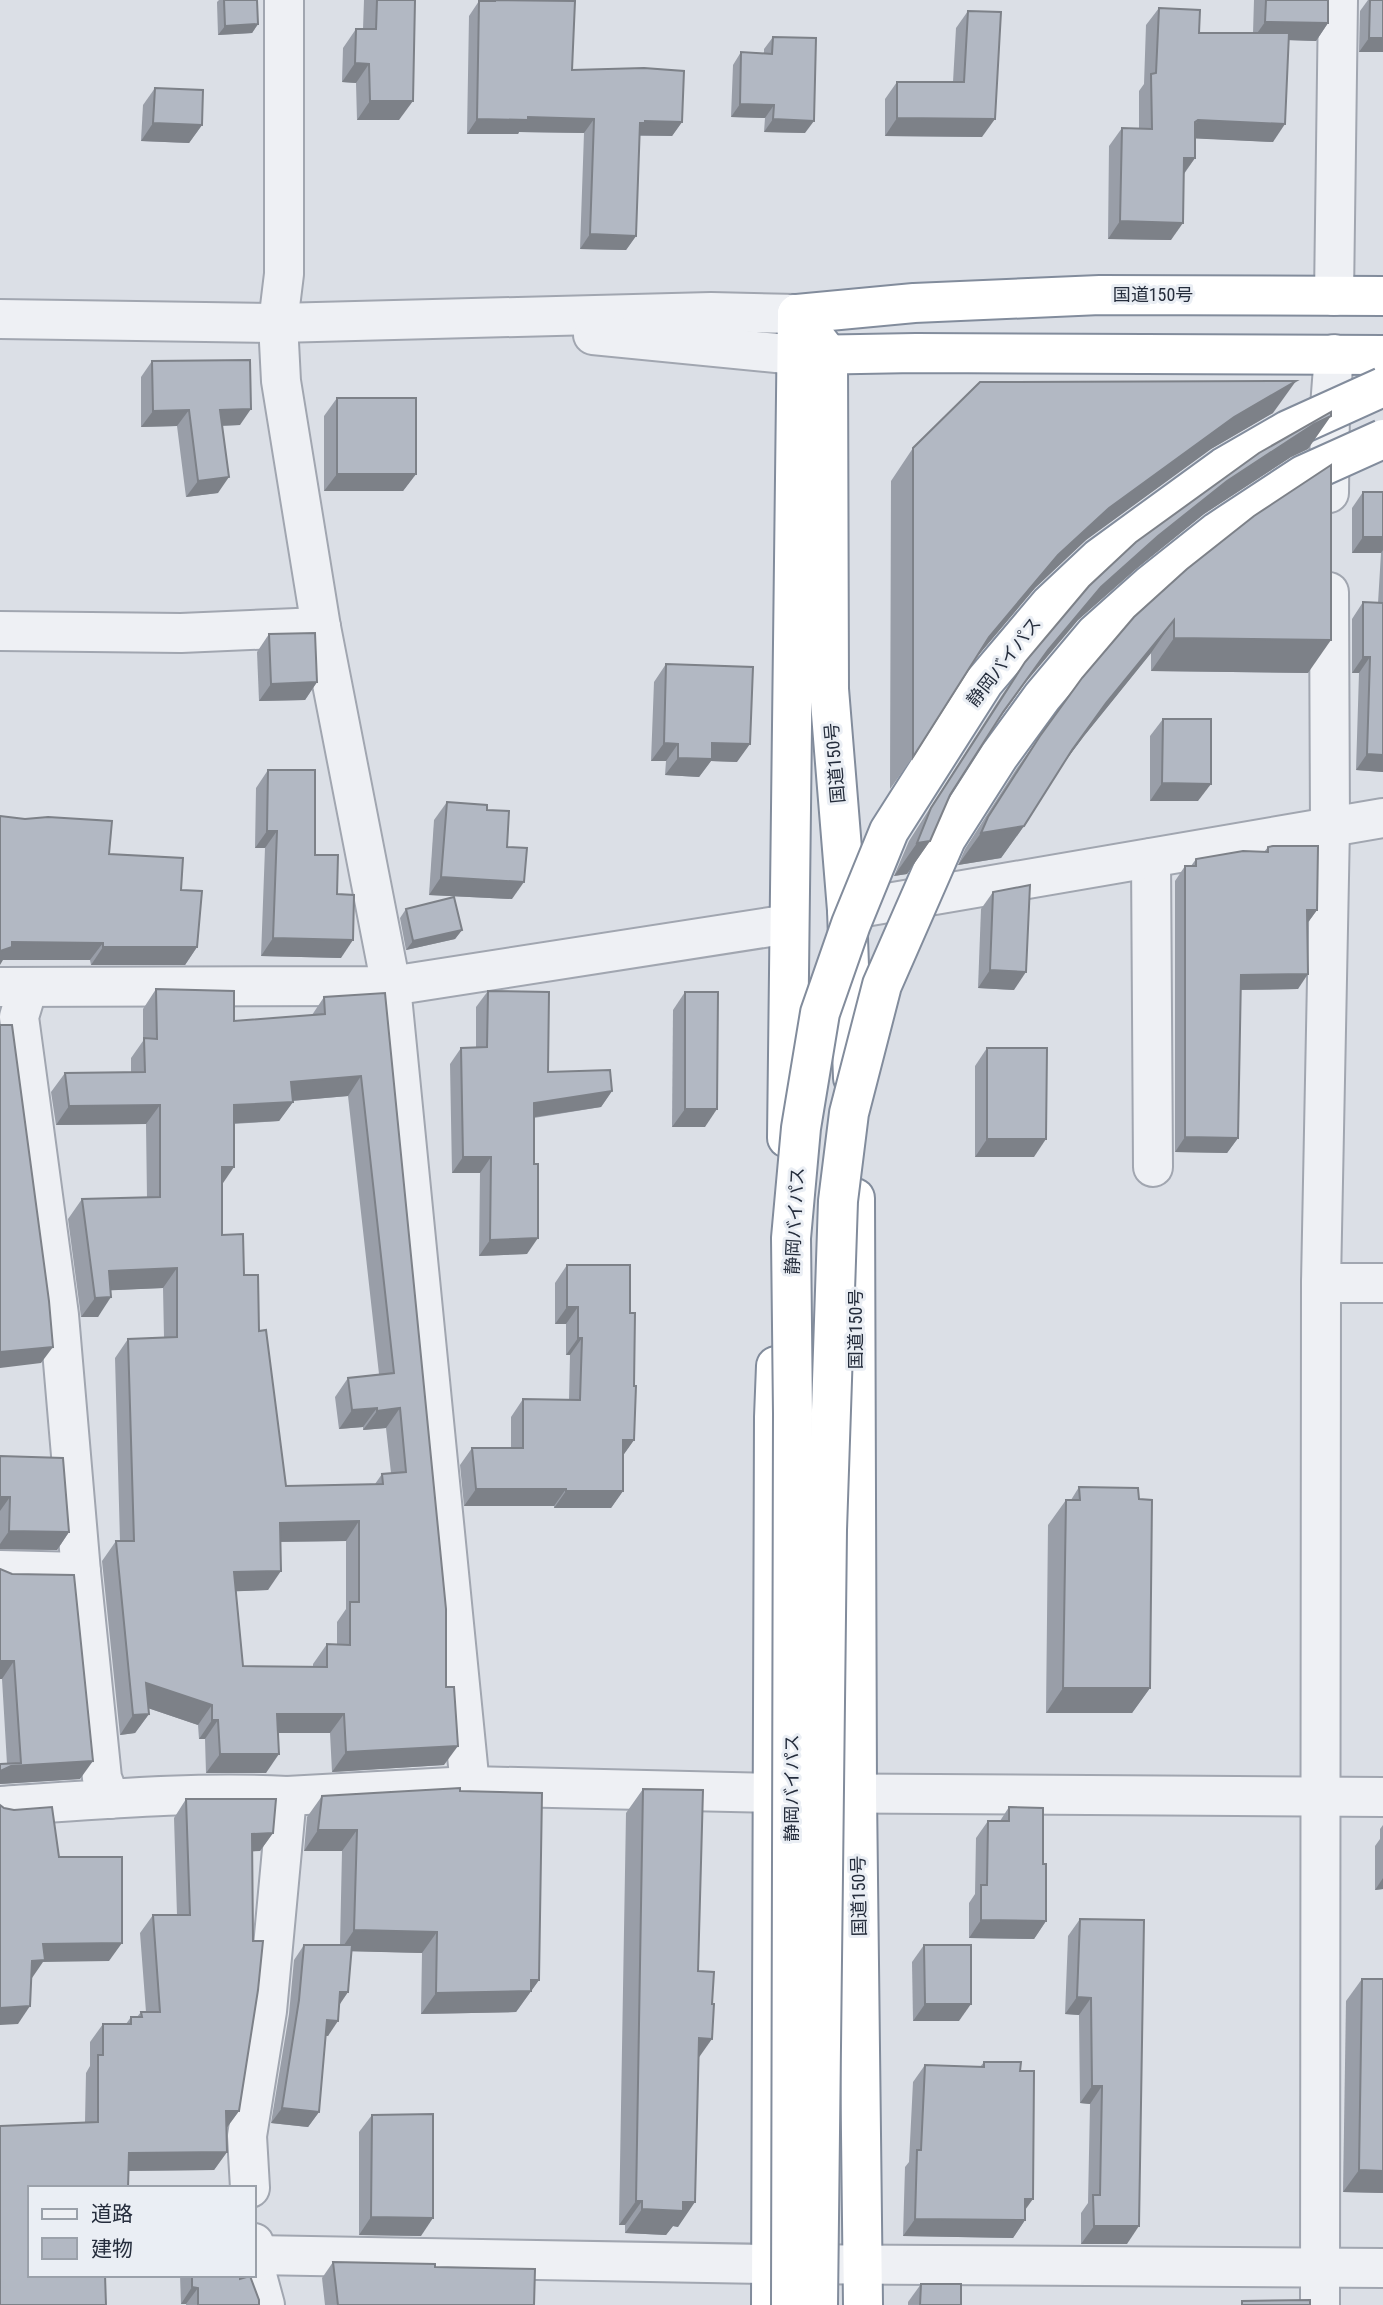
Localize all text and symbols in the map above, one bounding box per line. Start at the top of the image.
street label: 国道150号 [1113,284,1193,305]
street label: 静岡バイパス [962,613,1045,711]
street label: 国道150号 [821,722,848,804]
street label: 静岡バイパス [781,1167,808,1275]
street label: 国道150号 [845,1289,866,1369]
street label: 静岡バイパス [781,1734,802,1842]
street label: 国道150号 [847,1855,870,1937]
legend [28,2186,256,2277]
text: 道路 [91,2202,133,2226]
text: 建物 [91,2237,133,2261]

